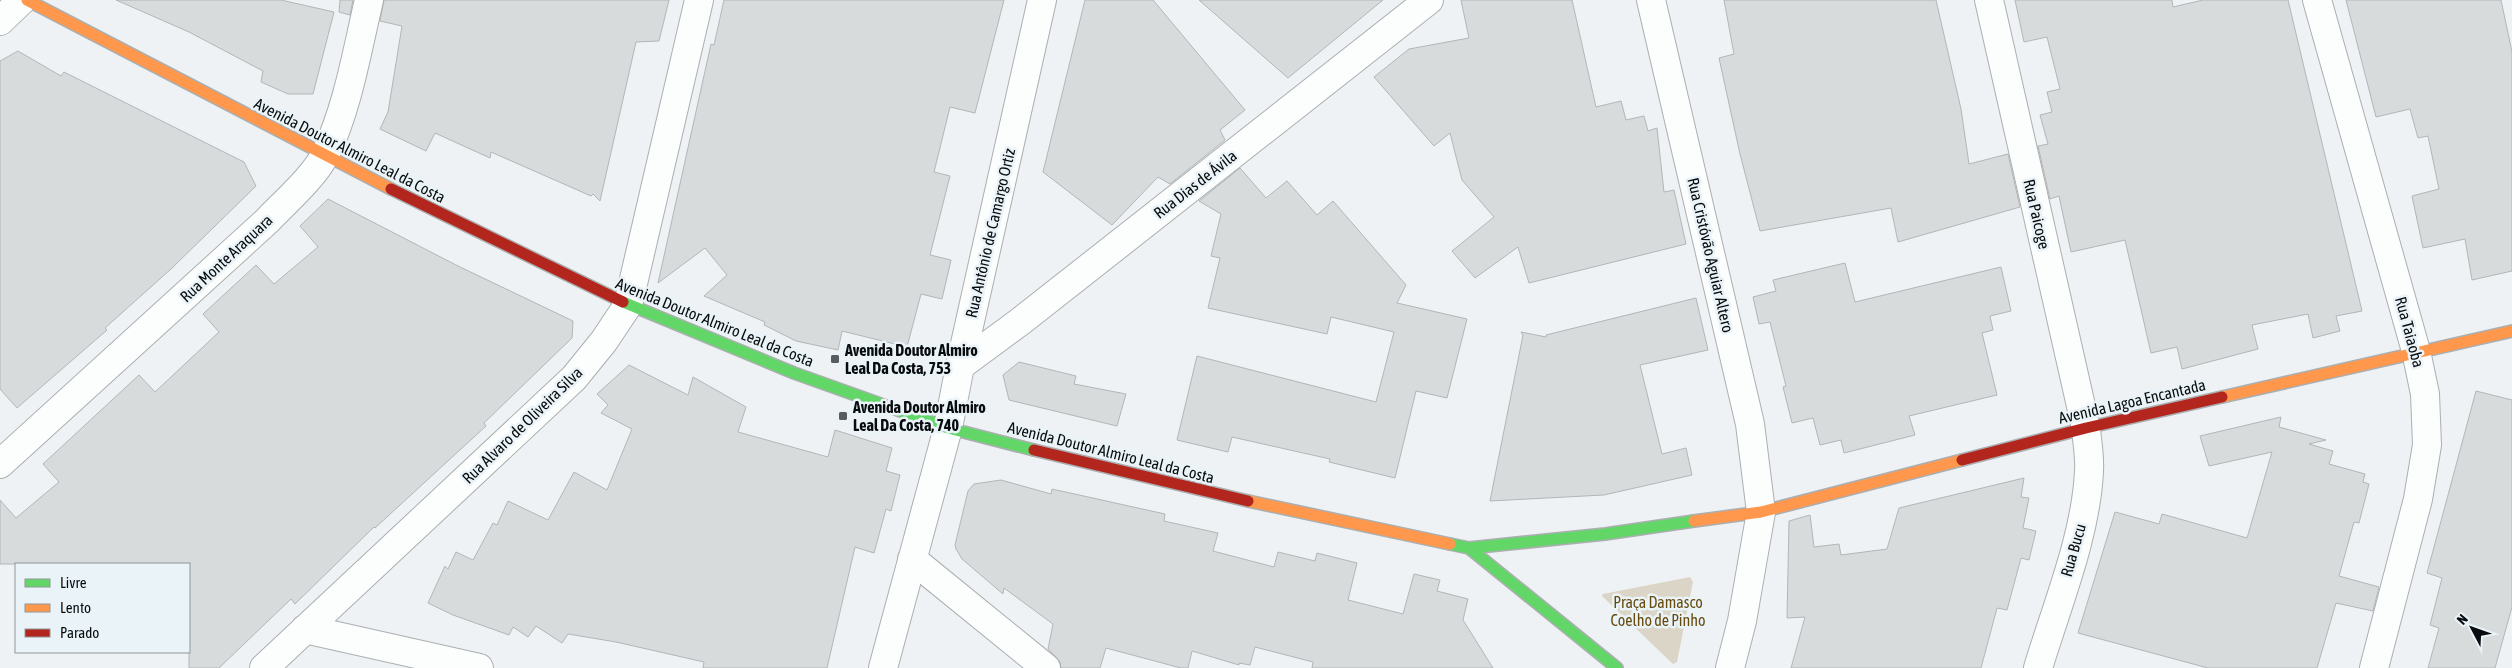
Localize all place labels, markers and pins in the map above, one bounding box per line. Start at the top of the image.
place label: Avenida Doutor Almiro Leal Da Costa, 753 [844,341,978,377]
marker: Avenida Doutor Almiro Leal Da Costa, 753 [829,353,841,365]
place label: Avenida Doutor Almiro Leal Da Costa, 740 [852,398,986,434]
marker: Avenida Doutor Almiro Leal Da Costa, 740 [837,410,849,422]

